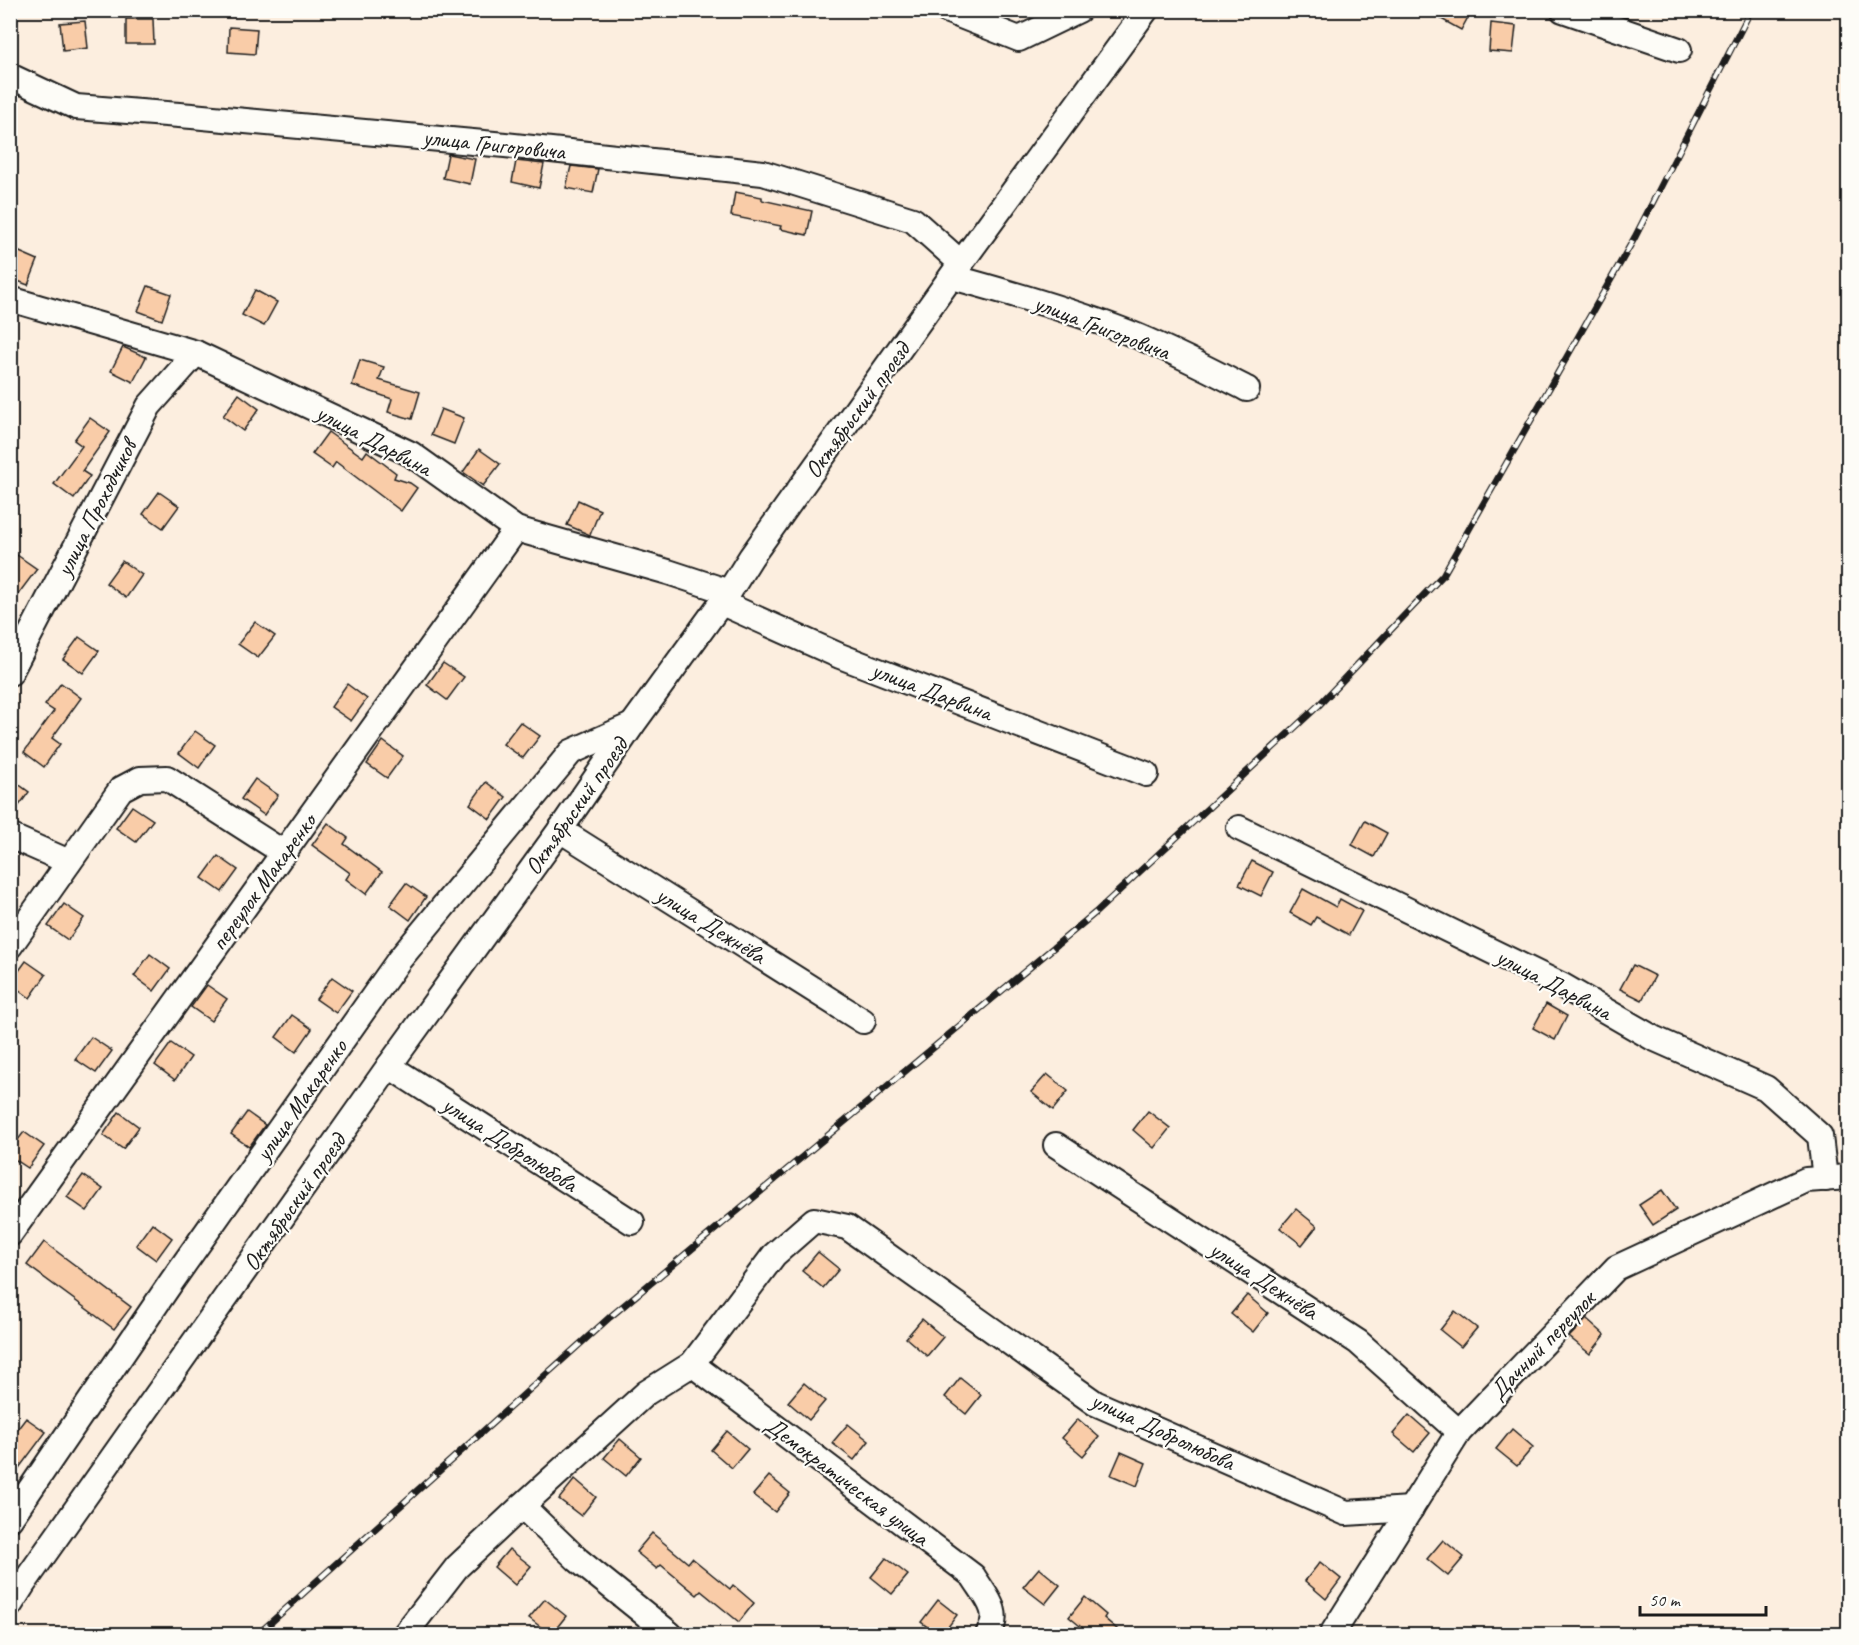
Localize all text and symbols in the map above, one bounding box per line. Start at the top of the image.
street label: улица Григоровича [420,121,568,167]
street label: улица Григоровича [1028,287,1175,367]
street label: Октябрьский проезд [798,334,918,484]
street label: улица Дарвина [309,396,439,484]
street label: улица Проходчиков [48,431,145,583]
street label: улица Дарвина [866,654,998,728]
street label: Октябрьский проезд [518,729,636,880]
street label: переулок Макаренко [203,806,324,956]
street label: улица Дежнёва [649,879,773,971]
street label: улица Дарвина [1489,940,1619,1028]
street label: улица Макаренко [247,1032,355,1168]
street label: улица Добролюбова [435,1088,584,1199]
street label: Октябрьский проезд [236,1125,354,1276]
street label: улица Дежнёва [1202,1233,1325,1327]
street label: Дачный переулок [1483,1283,1603,1406]
street label: улица Добролюбова [1085,1384,1241,1478]
street label: Демократическая улица [759,1410,936,1553]
scale bar [1640,1579,1766,1617]
text: 50 m [1649,1589,1682,1611]

